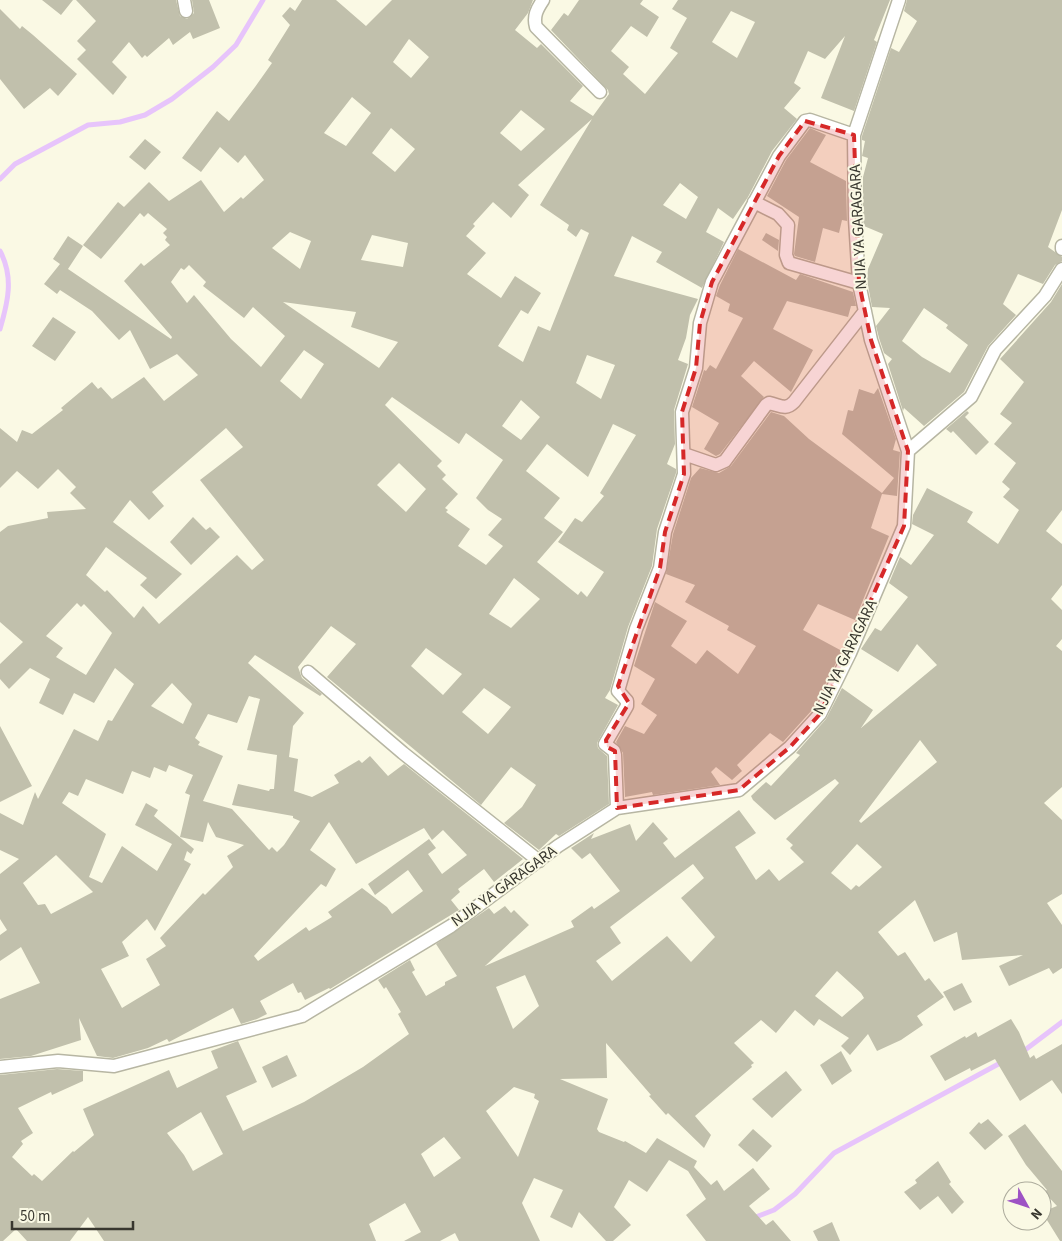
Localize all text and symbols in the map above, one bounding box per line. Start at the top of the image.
street label: NJIA YA GARAGARA [844,163,872,290]
street label: NJIA YA GARAGARA [808,595,883,718]
street label: NJIA YA GARAGARA [447,840,562,932]
north arrow [1002,1181,1052,1231]
scale bar [12,1198,134,1230]
text: N [1026,1204,1047,1224]
text: 50 m [20,1206,50,1227]

